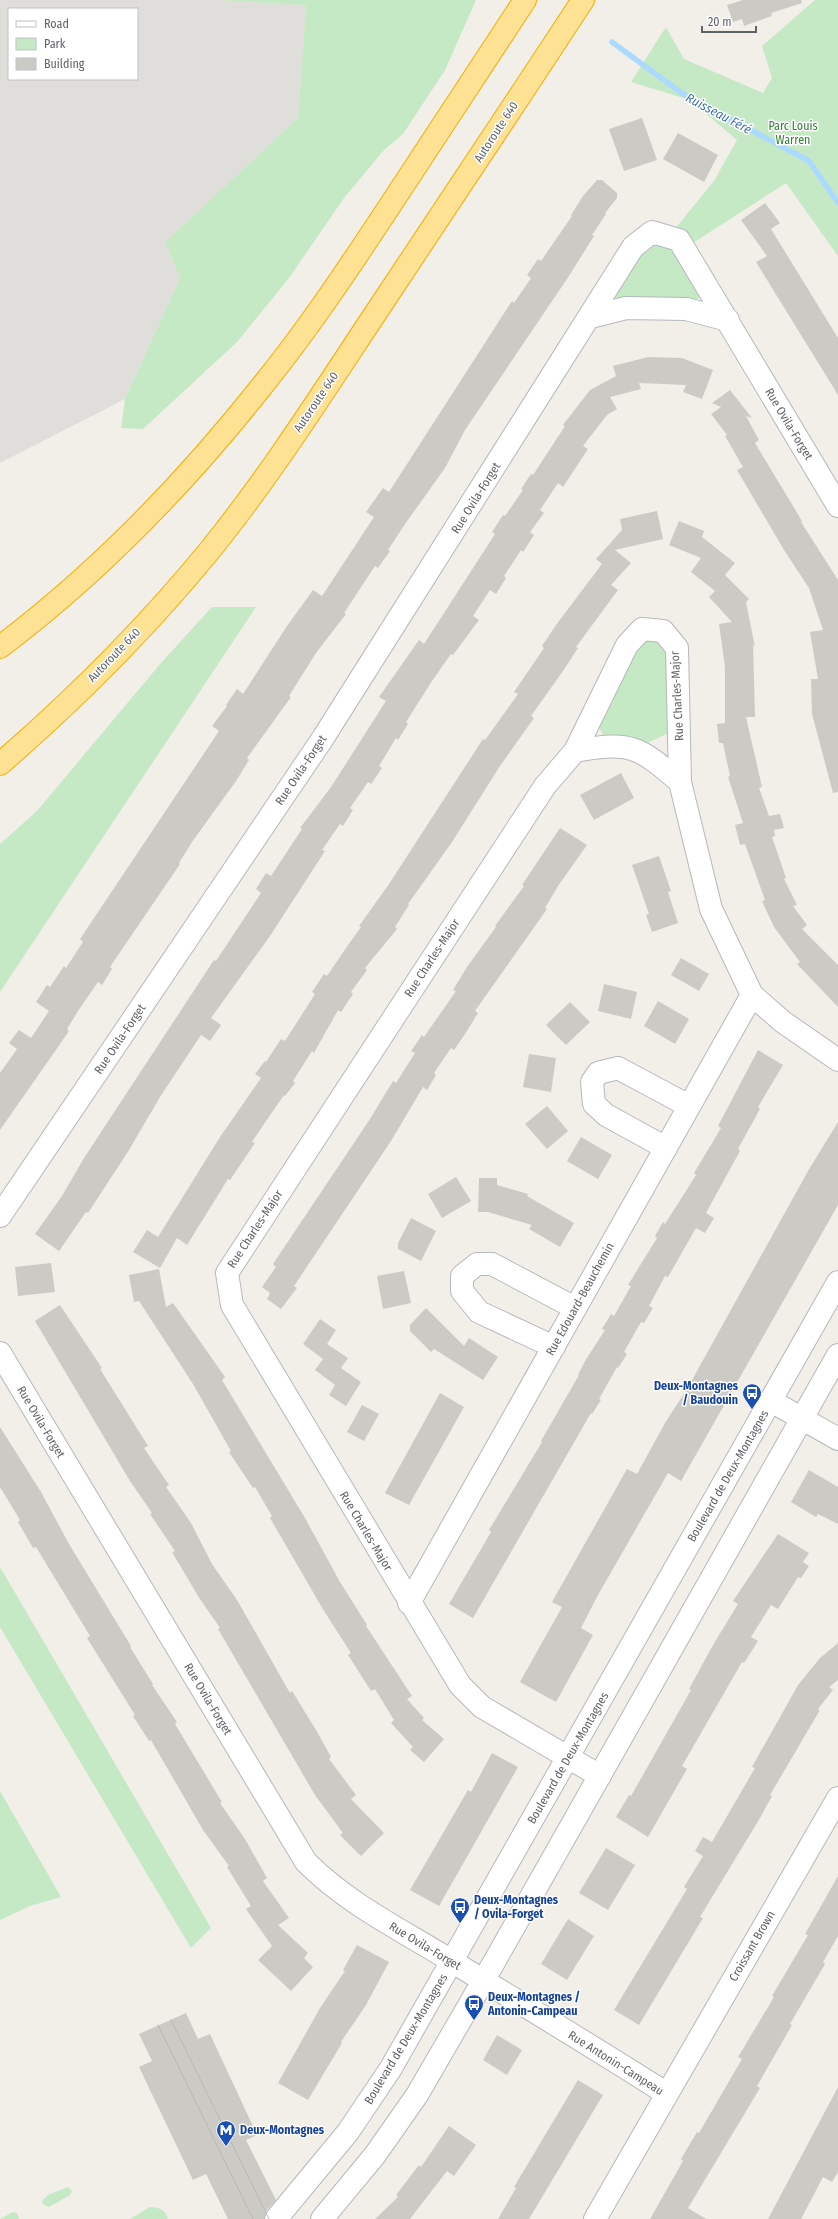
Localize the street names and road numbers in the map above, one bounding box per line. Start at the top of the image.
street label: Autoroute 640 [471,99,521,165]
street label: Autoroute 640 [291,369,341,435]
street label: Rue Ovila-Forget [762,386,816,462]
street label: Rue Ovila-Forget [449,460,503,536]
street label: Autoroute 640 [85,625,143,685]
street label: Rue Charles-Major [668,650,686,741]
street label: Rue Ovila-Forget [272,732,330,808]
street label: Rue Charles-Major [402,916,463,1000]
street label: Rue Ovila-Forget [91,1001,149,1077]
street label: Rue Charles-Major [225,1187,286,1271]
street label: Rue Edouard-Beauchemin [543,1240,617,1358]
street label: Rue Ovila-Forget [14,1384,68,1460]
street label: Boulevard de Deux-Montagnes [685,1408,771,1544]
street label: Rue Charles-Major [337,1489,396,1574]
street label: Rue Ovila-Forget [181,1661,235,1737]
street label: Boulevard de Deux-Montagnes [525,1690,611,1826]
street label: Croissant Brown [726,1908,778,1984]
street label: Rue Ovila-Forget [387,1919,463,1973]
street label: Boulevard de Deux-Montagnes [361,1971,451,2107]
street label: Rue Antonin-Campeau [566,2028,666,2098]

